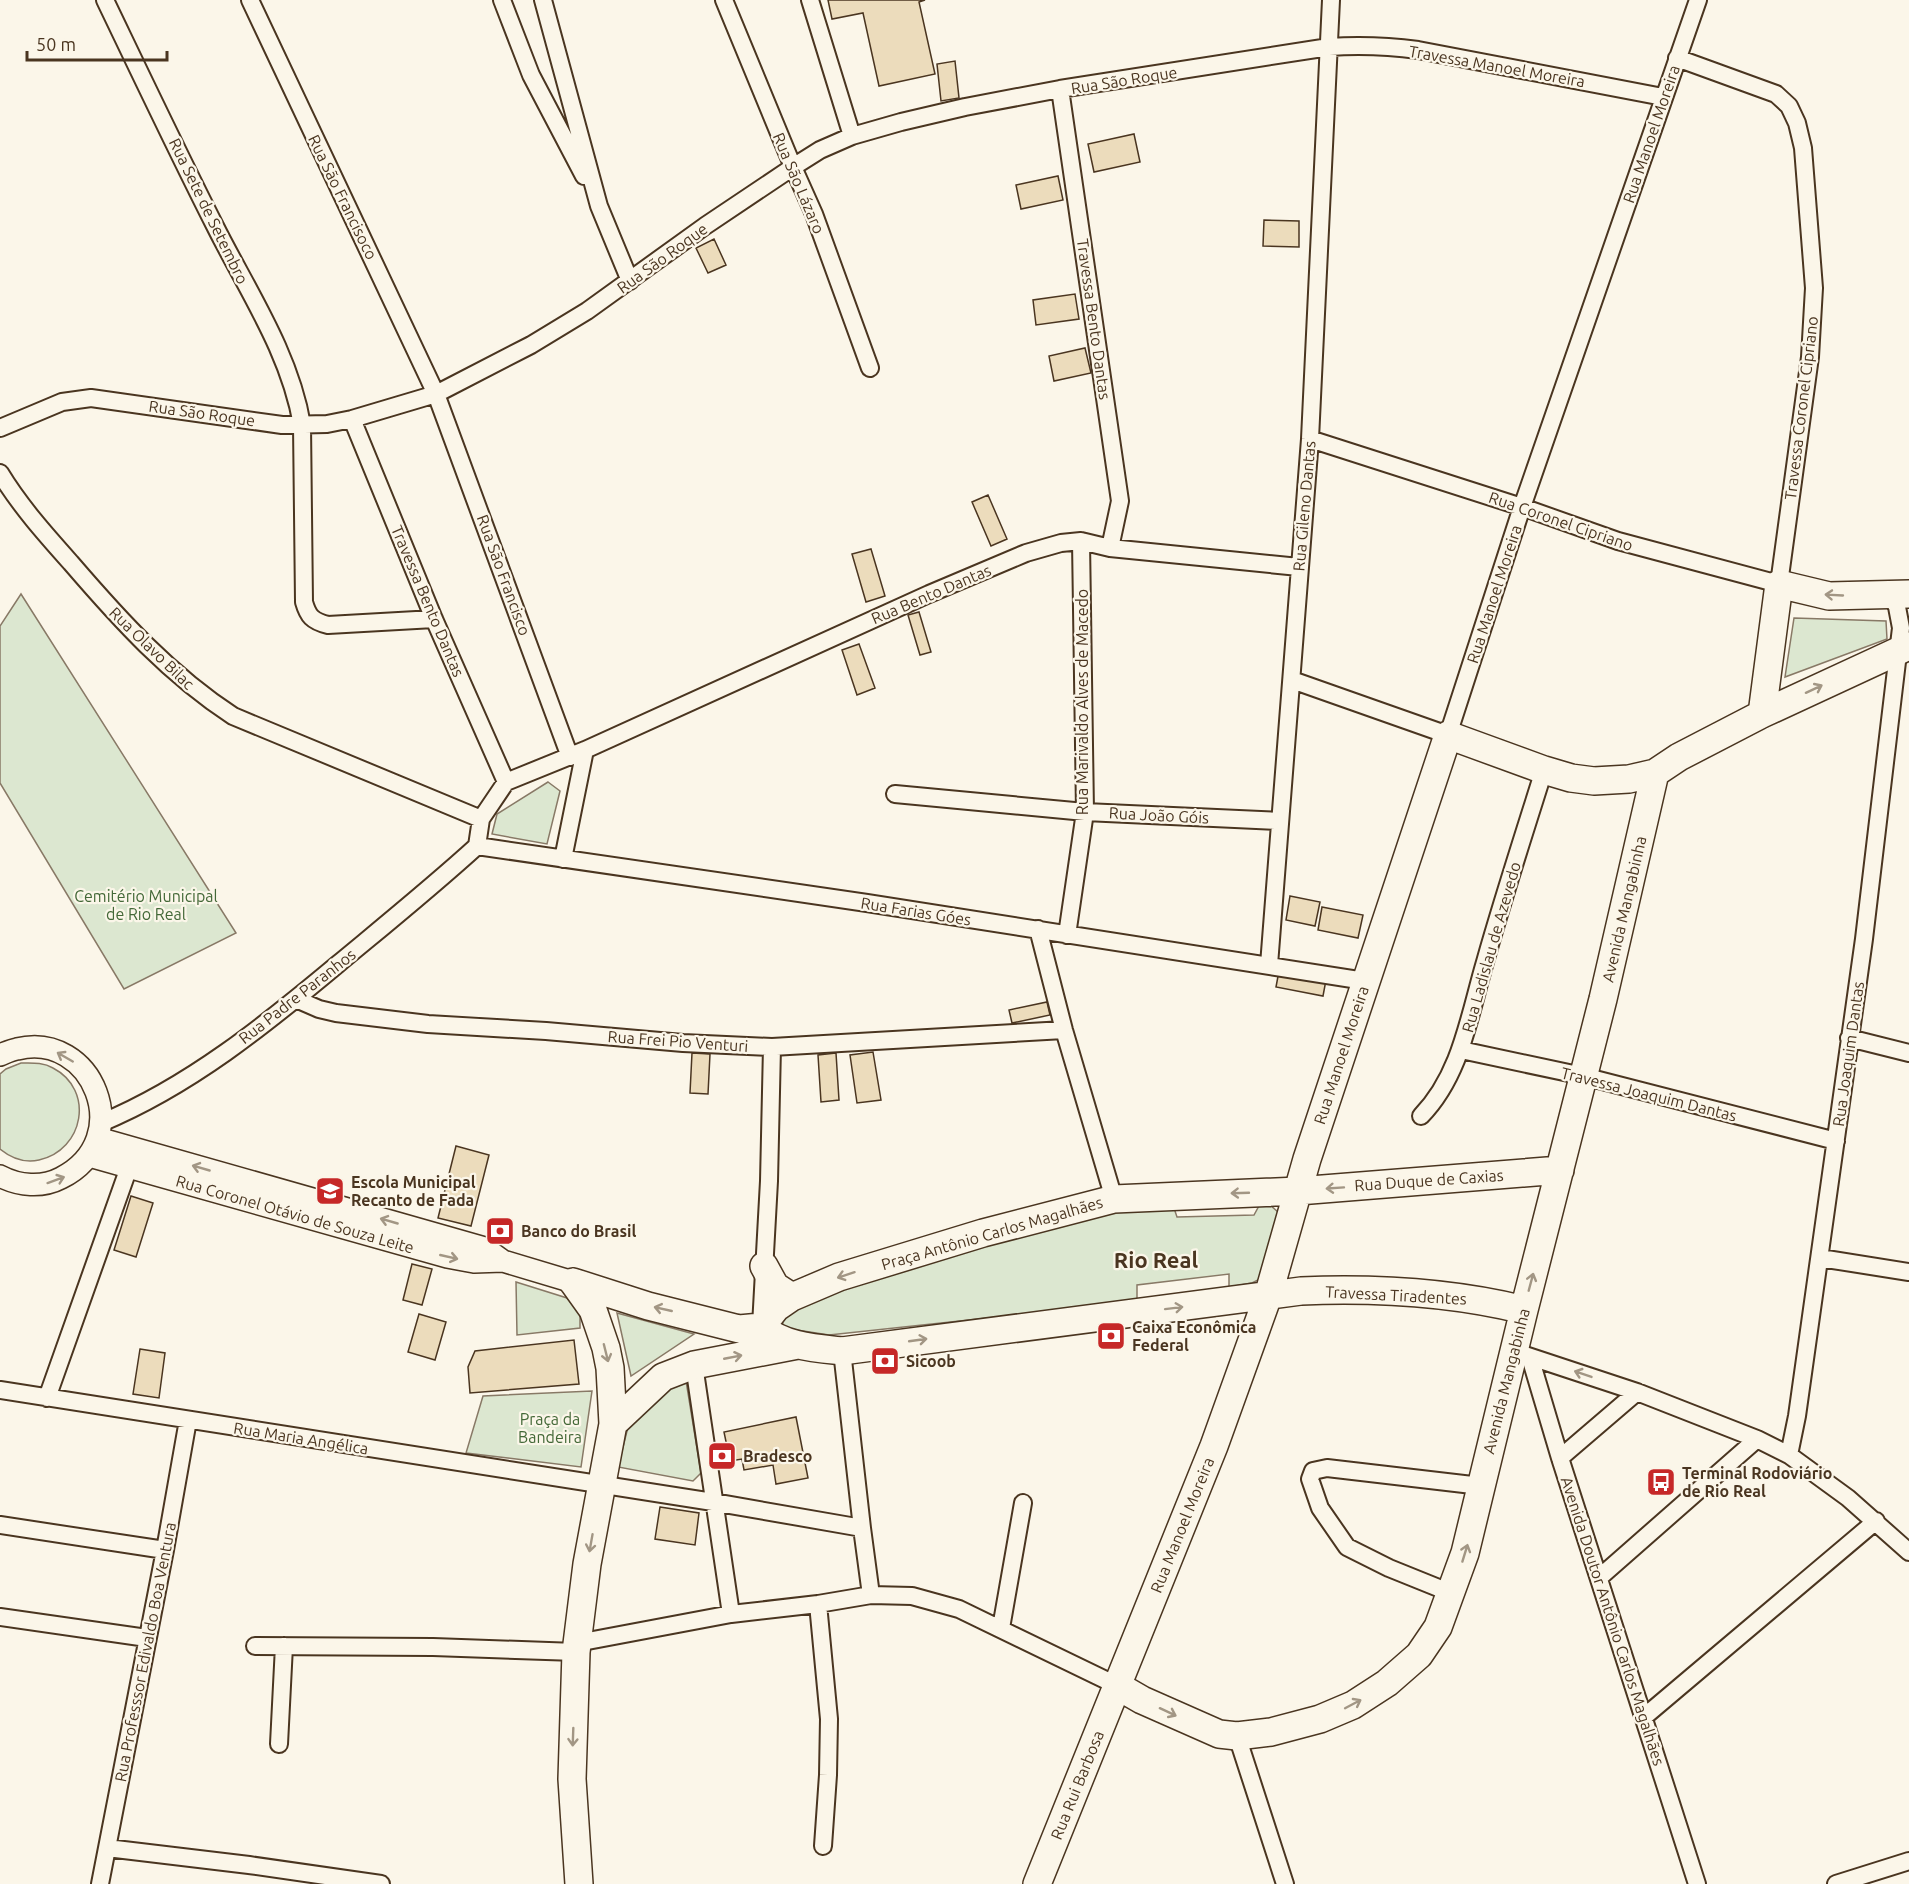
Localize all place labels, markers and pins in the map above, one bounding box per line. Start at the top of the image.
place label: Escola Municipal Recanto de Fada [351,1173,476,1209]
school or university icon: Escola Municipal Recanto de Fada [314,1175,346,1207]
bank icon: Banco do Brasil [484,1215,516,1247]
place label: Banco do Brasil [521,1222,636,1240]
place label: Caixa Econômica Federal [1132,1318,1256,1354]
bank icon: Caixa Econômica Federal [1095,1320,1127,1352]
bank icon: Sicoob [869,1345,901,1377]
place label: Sicoob [906,1352,956,1370]
bank icon: Bradesco [706,1440,738,1472]
place label: Bradesco [743,1447,812,1465]
place label: Terminal Rodoviário de Rio Real [1682,1464,1832,1500]
bus stop icon: Terminal Rodoviário de Rio Real [1645,1466,1677,1498]

